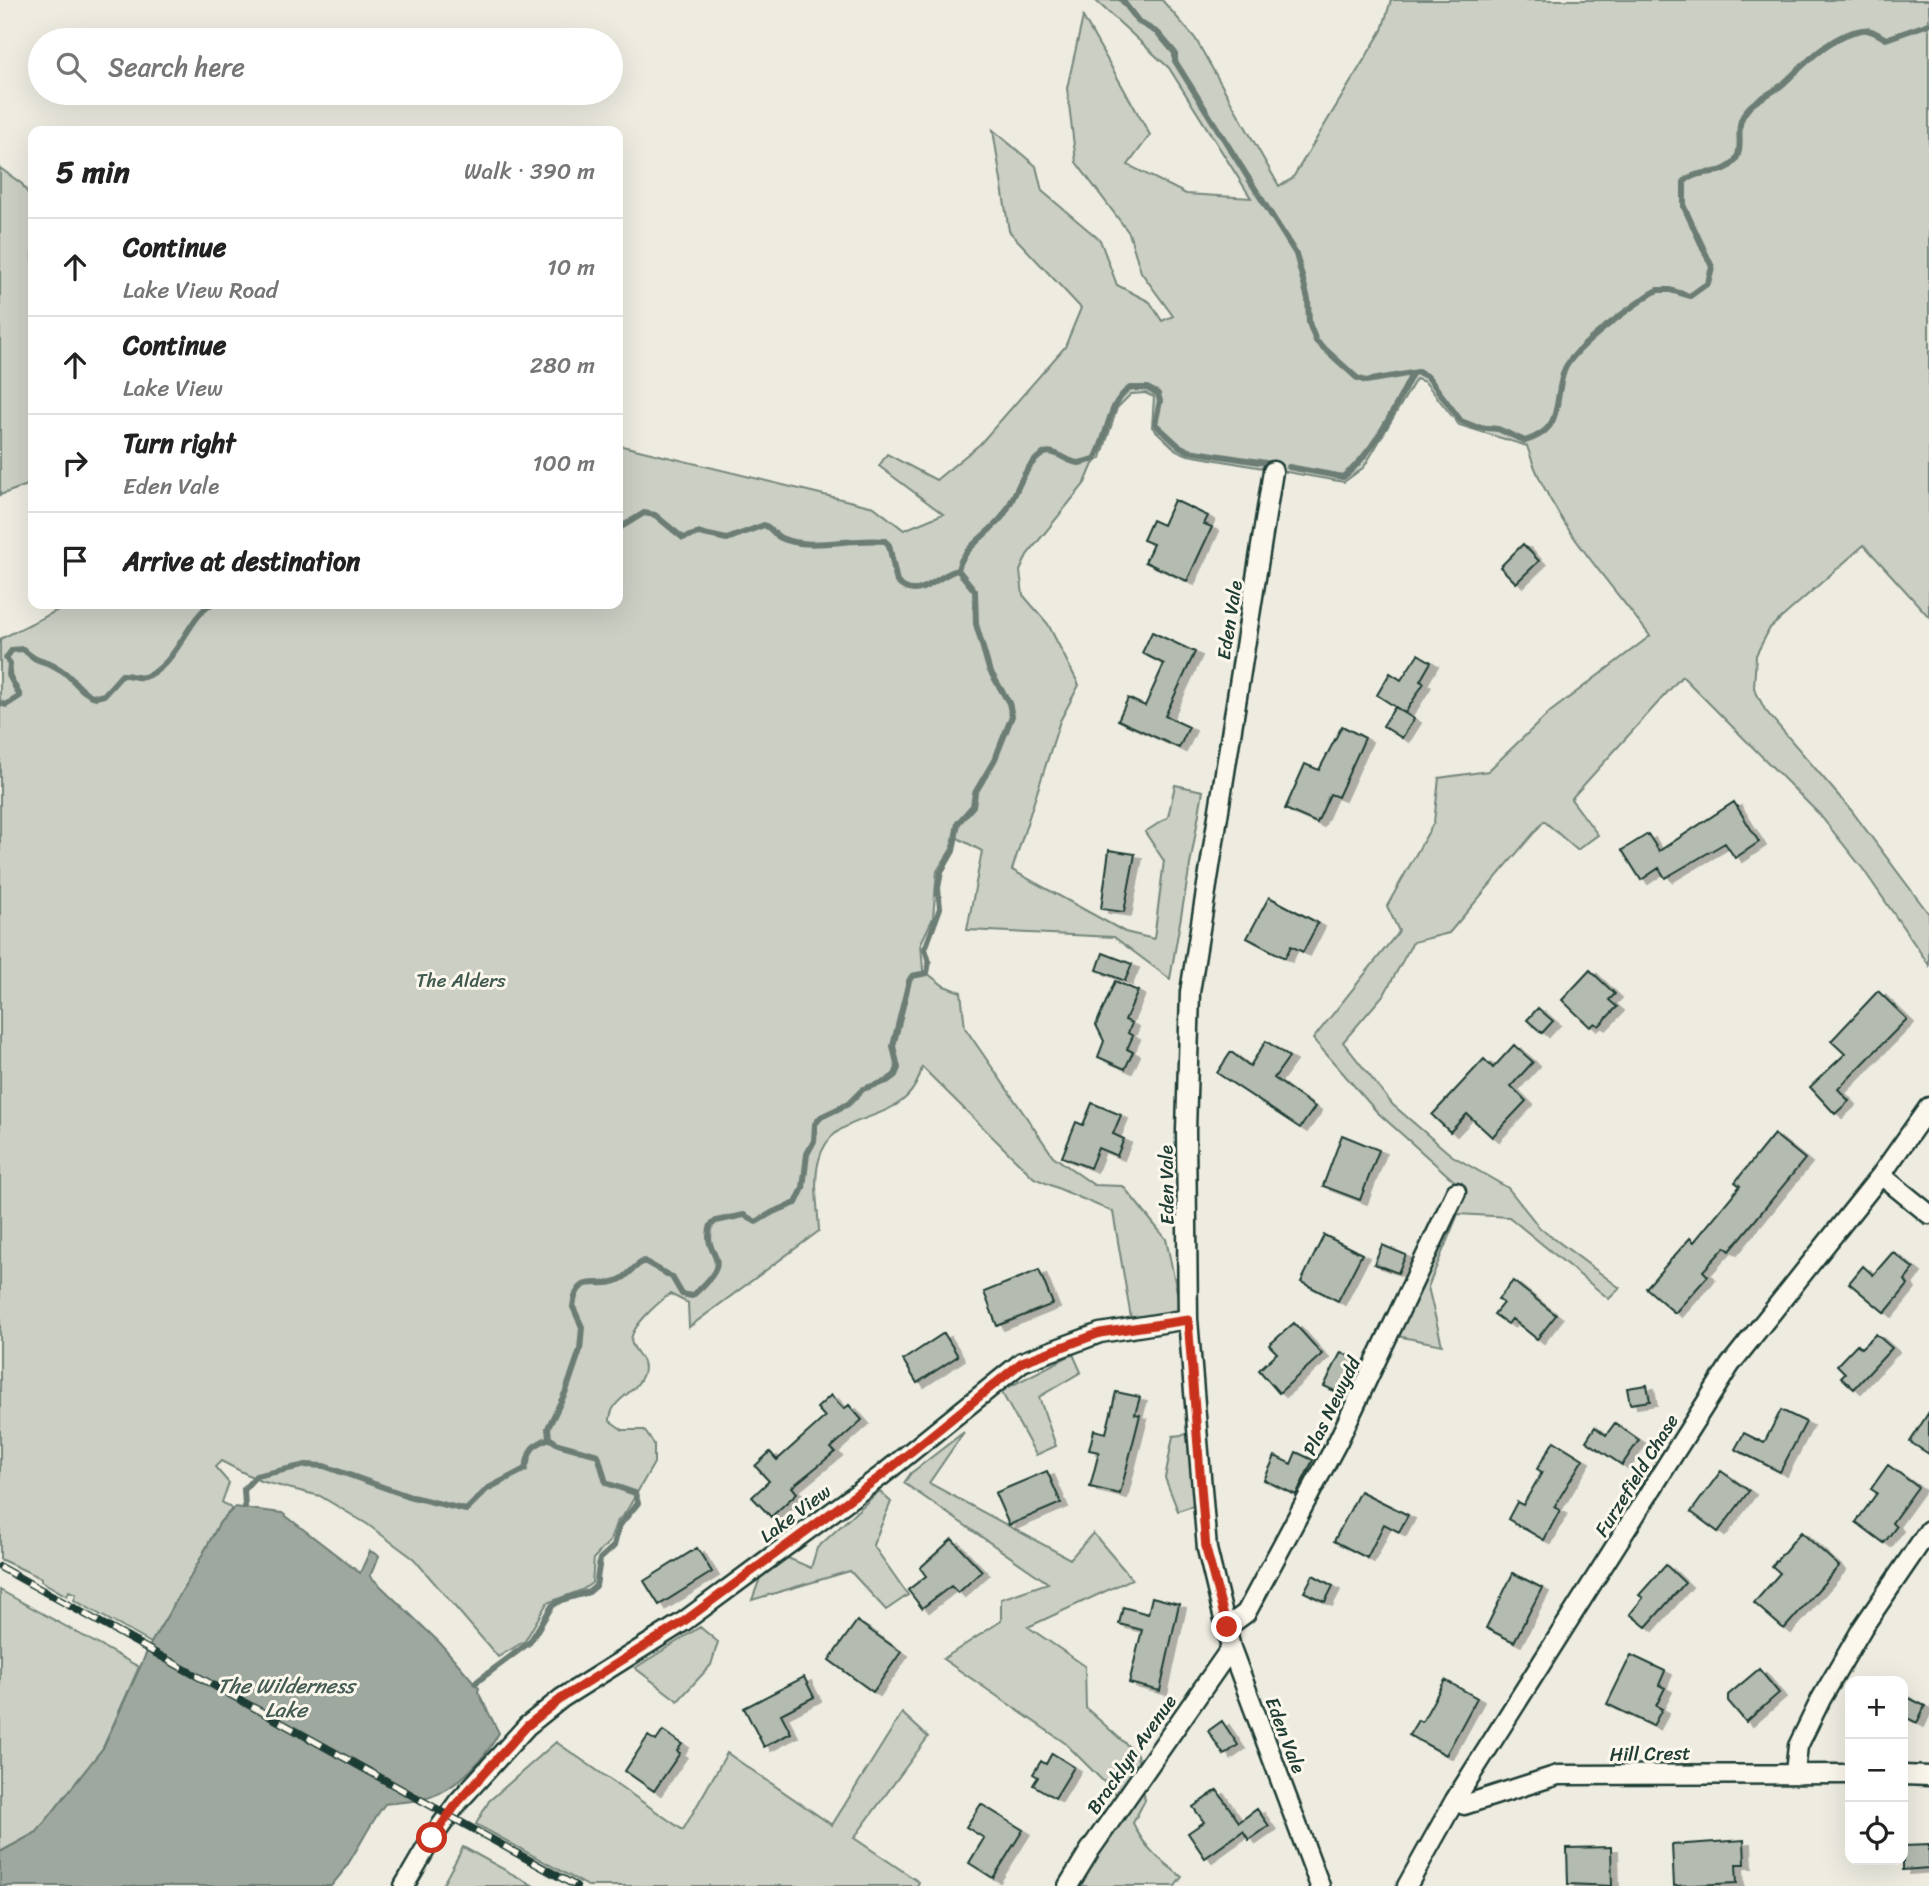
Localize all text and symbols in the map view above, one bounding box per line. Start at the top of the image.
search box [28,28,623,105]
text: Search here [108,44,245,90]
icon: search [52,48,90,86]
text: 5 min [56,145,130,199]
text: Walk · 390 m [464,151,595,192]
text: Continue [123,224,226,270]
text: 10 m [547,247,595,288]
icon: ahead [56,248,94,286]
text: Lake View Road [123,270,278,311]
text: Continue [123,322,226,368]
text: 280 m [530,345,595,386]
icon: ahead [56,346,94,384]
text: Lake View [123,368,223,409]
text: Turn right [123,420,236,466]
text: 100 m [532,443,595,484]
icon: right [56,444,94,482]
text: Eden Vale [123,466,219,507]
text: Arrive at destination [123,538,360,584]
icon: arrive [56,542,94,580]
street label: Eden Vale [1207,578,1252,662]
park label: The Alders [416,964,506,997]
street label: Eden Vale [1149,1145,1184,1225]
street label: Plas Newydd [1293,1349,1370,1461]
street label: Furzefield Chase [1585,1407,1688,1543]
street label: Lake View [752,1475,838,1551]
route end [1211,1611,1242,1642]
water label: The Wilderness Lake [217,1667,358,1729]
map controls [1845,1676,1908,1865]
button: + [1845,1676,1908,1739]
street label: Bracklyn Avenue [1078,1687,1185,1821]
street label: Eden Vale [1256,1692,1315,1778]
street label: Hill Crest [1609,1736,1691,1771]
button: − [1845,1739,1908,1802]
button: locate [1845,1802,1908,1865]
route start [416,1822,447,1853]

